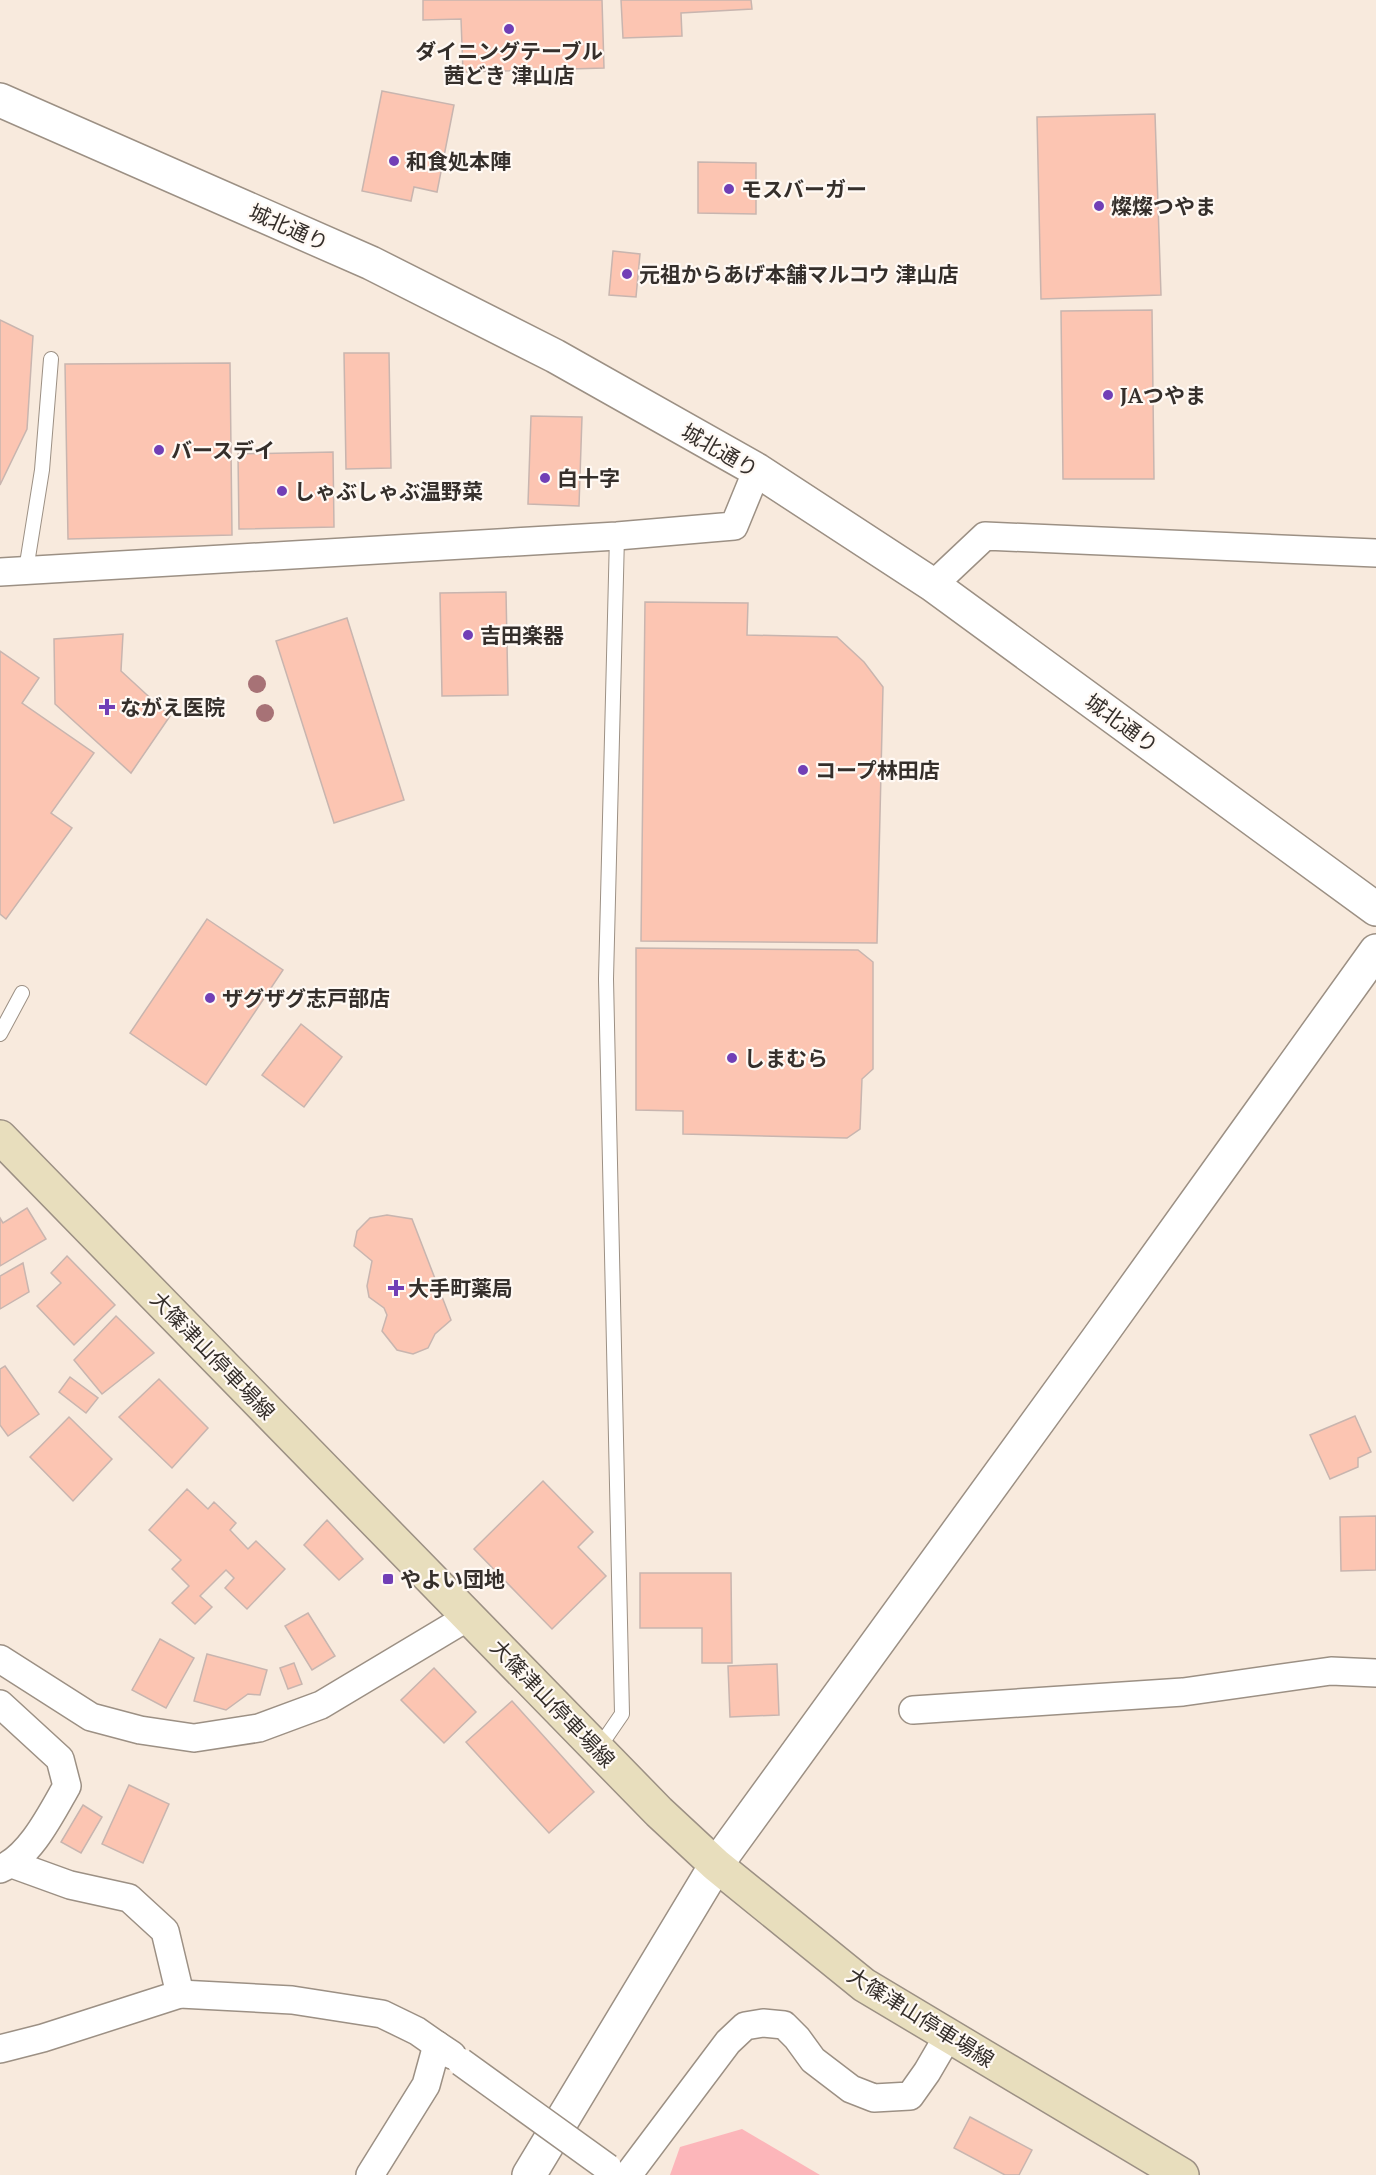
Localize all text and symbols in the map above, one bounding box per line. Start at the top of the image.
marker: ダイニングテーブル 茜どき 津山店 [502,22,516,36]
place label: ダイニングテーブル 茜どき 津山店 [415,37,603,89]
place label: 和食処本陣 [406,147,511,175]
marker: 和食処本陣 [387,154,401,168]
place label: モスバーガー [741,175,867,203]
marker: モスバーガー [722,182,736,196]
place label: 燦燦つやま [1111,192,1216,220]
street label: 城北通り [245,197,333,257]
marker: 燦燦つやま [1092,199,1106,213]
place label: 元祖からあげ本舗マルコウ 津山店 [639,260,958,288]
marker: 元祖からあげ本舗マルコウ 津山店 [620,267,634,281]
place label: JAつやま [1120,381,1206,409]
marker: JAつやま [1101,388,1115,402]
street label: 城北通り [677,417,763,483]
place label: バースデイ [171,436,275,464]
marker: バースデイ [152,443,166,457]
place label: 白十字 [557,464,620,492]
marker: 白十字 [538,471,552,485]
place label: しゃぶしゃぶ温野菜 [294,477,483,505]
marker: しゃぶしゃぶ温野菜 [275,484,289,498]
place label: 吉田楽器 [480,621,564,649]
marker: 吉田楽器 [461,628,475,642]
street label: 城北通り [1080,687,1164,759]
place label: ながえ医院 [120,693,225,721]
marker: ながえ医院 [98,698,116,716]
place label: コープ林田店 [815,756,940,784]
marker: コープ林田店 [796,763,810,777]
place label: ザグザグ志戸部店 [222,984,390,1012]
marker: ザグザグ志戸部店 [203,991,217,1005]
place label: しまむら [744,1044,828,1072]
marker: しまむら [725,1051,739,1065]
place label: 大手町薬局 [408,1274,513,1302]
marker: 大手町薬局 [389,1281,403,1295]
street label: 大篠津山停車場線 [145,1285,281,1425]
place label: やよい団地 [400,1565,505,1593]
marker: やよい団地 [381,1572,395,1586]
street label: 大篠津山停車場線 [485,1633,621,1773]
street label: 大篠津山停車場線 [842,1961,1000,2073]

